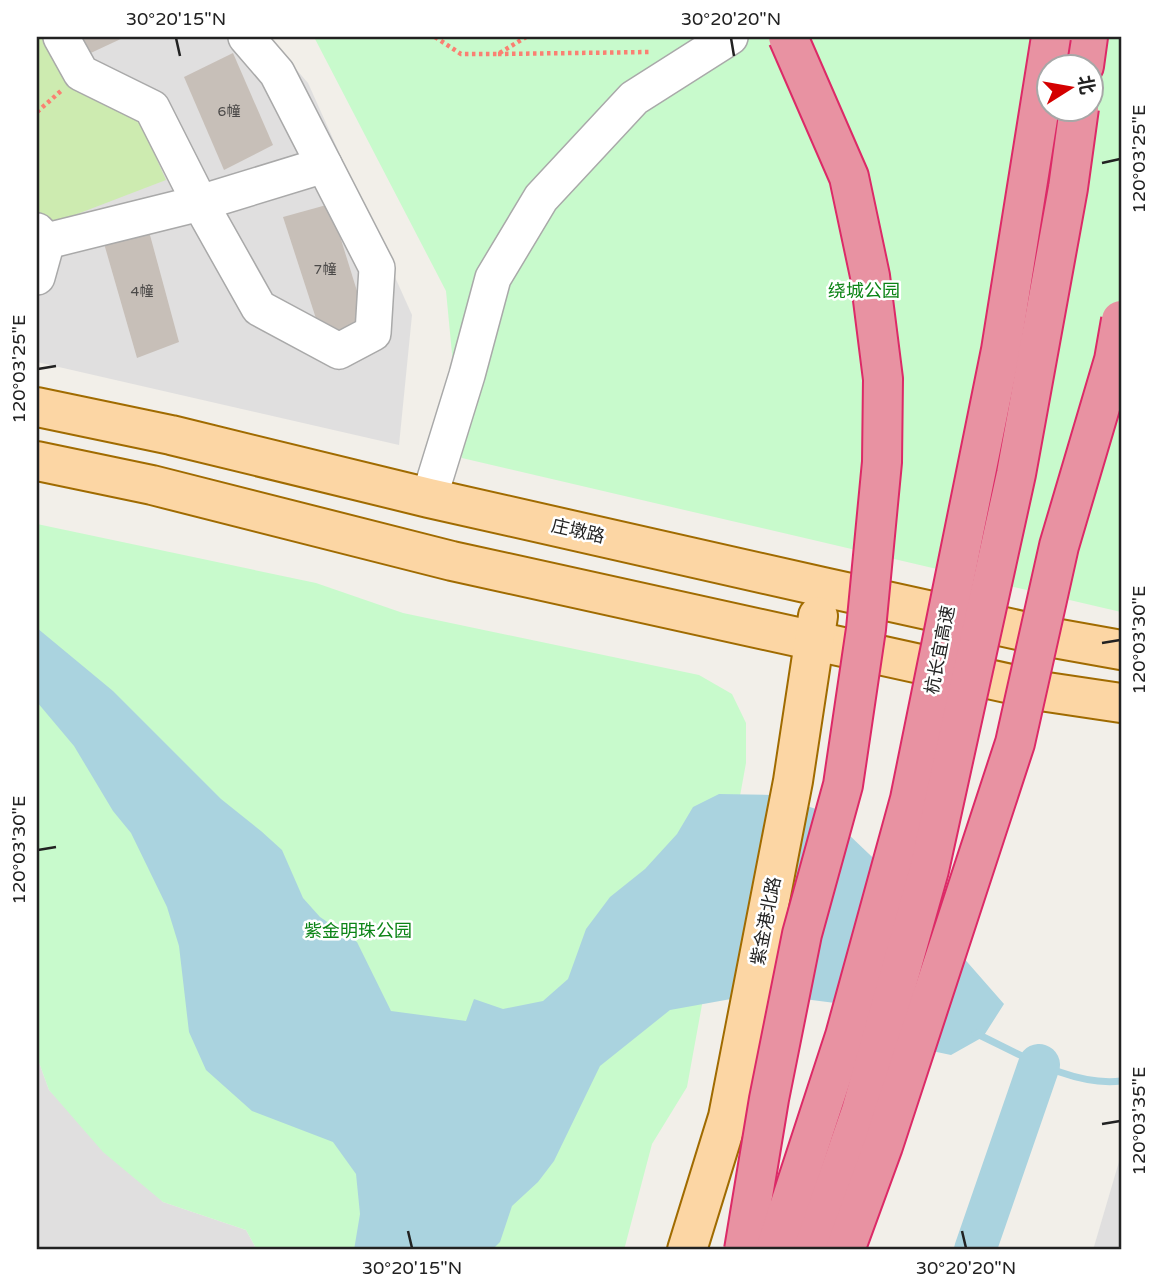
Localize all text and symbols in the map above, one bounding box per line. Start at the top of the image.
text: 30°20'15"N [126,8,226,30]
text: 30°20'20"N [681,8,781,30]
north arrow [1036,52,1106,122]
text: 北 [1073,74,1098,96]
house number: 6幢 [218,103,240,120]
text: 120°03'25"E [1128,105,1150,213]
house number: 7幢 [314,261,336,278]
park label: 绕城公园 [828,280,900,302]
house number: 4幢 [131,283,153,300]
text: 120°03'25"E [8,315,30,423]
street label: 庄墩路 [549,514,607,548]
text: 120°03'30"E [1128,586,1150,694]
street label: 杭长宜高速 [921,604,959,696]
text: 120°03'30"E [8,796,30,904]
street label: 紫金港北路 [747,875,785,967]
park label: 紫金明珠公园 [304,920,412,942]
text: 120°03'35"E [1128,1067,1150,1175]
text: 30°20'15"N [362,1257,462,1279]
text: 30°20'20"N [916,1257,1016,1279]

